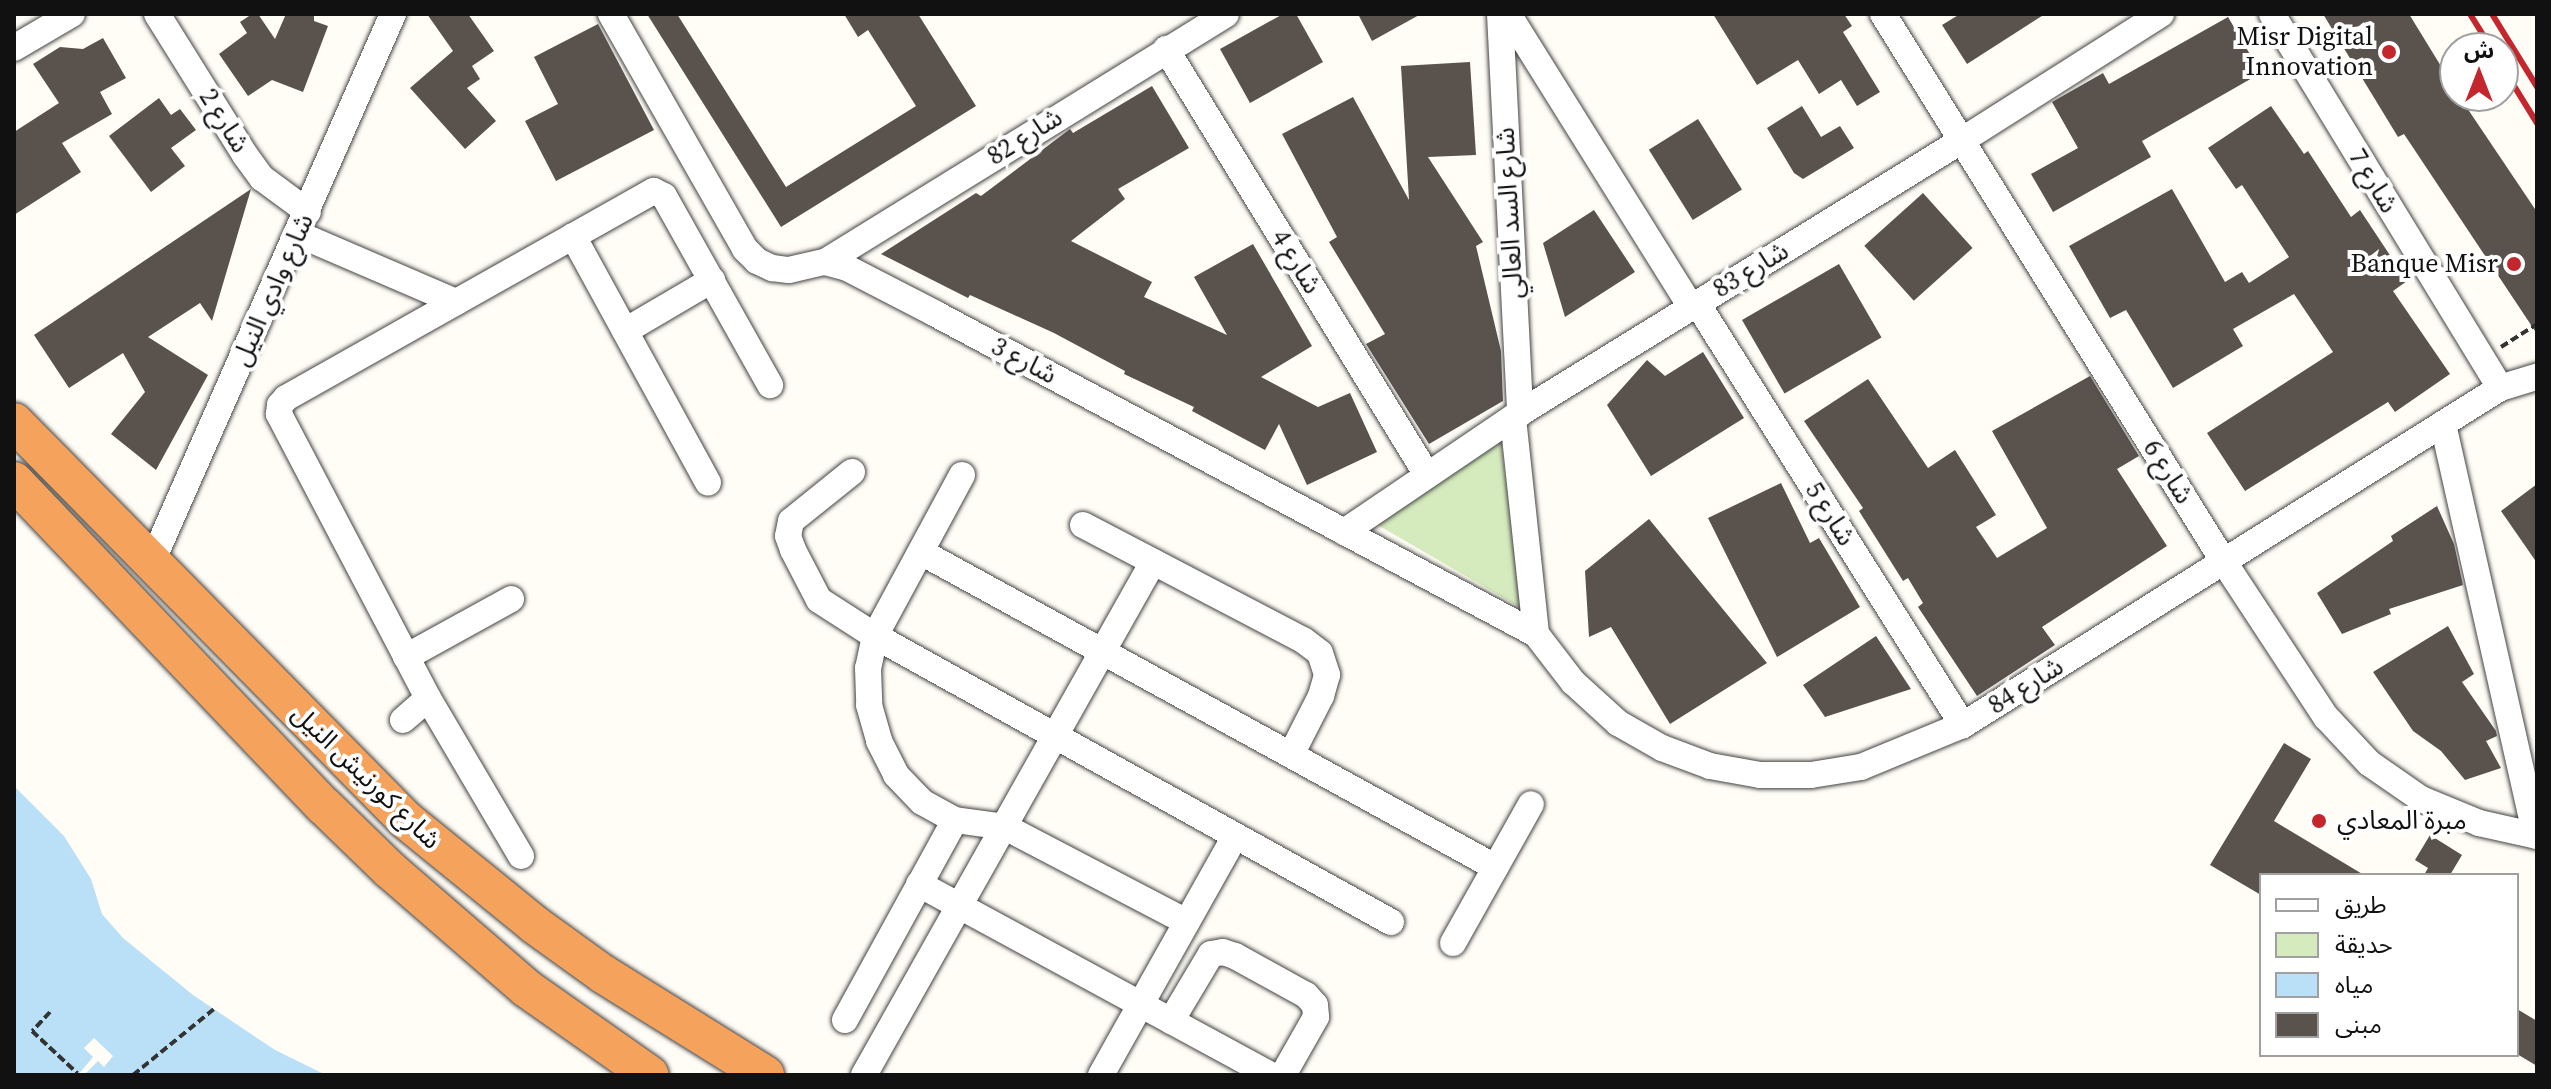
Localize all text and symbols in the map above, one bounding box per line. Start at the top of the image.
place label: Misr Digital Innovation [2237,21,2373,82]
north arrow [2439,32,2519,112]
text: ش [2464,35,2494,65]
marker: Misr Digital Innovation [2380,43,2398,61]
street label: شارع 2 [192,83,256,159]
street label: شارع 82 [982,102,1068,172]
street label: شارع السد العالي [1490,126,1530,300]
street label: شارع 7 [2342,143,2404,219]
street label: شارع وادي النيل [226,209,320,371]
street label: شارع 4 [1264,224,1328,300]
street label: شارع 83 [1708,235,1794,305]
place label: Banque Misr [2351,248,2498,280]
marker: Banque Misr [2505,255,2523,273]
street label: شارع 3 [986,331,1062,391]
street label: شارع 6 [2136,434,2200,510]
street label: شارع 5 [1798,476,1862,552]
street label: شارع 84 [1983,651,2069,721]
street label: شارع كورنيش النيل [285,698,447,856]
place label: مبرة المعادي [2337,805,2467,837]
marker: مبرة المعادي [2308,810,2330,832]
legend [2259,873,2519,1057]
text: طريق [2335,888,2387,921]
text: حديقة [2335,928,2393,961]
text: مياه [2335,968,2373,1001]
text: مبنى [2335,1008,2382,1041]

